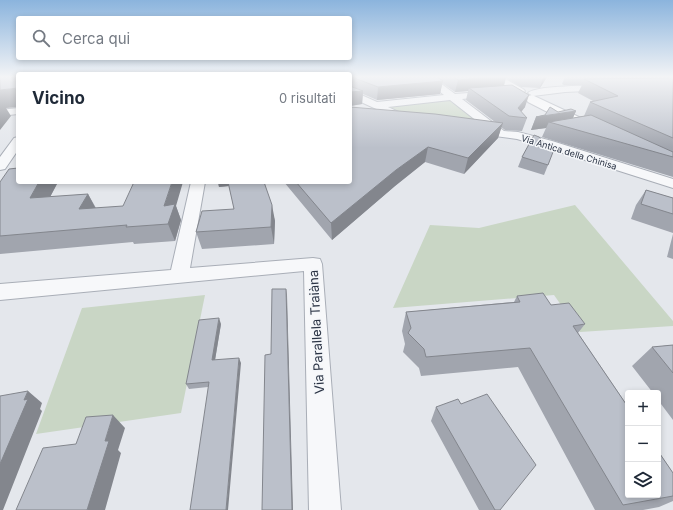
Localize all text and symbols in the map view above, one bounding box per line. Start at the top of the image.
search box [16,16,352,60]
icon: search [30,27,52,49]
text: Cerca qui [62,29,130,48]
text: Vicino [32,88,85,108]
text: 0 risultati [279,90,336,106]
street label: Via Antica della Chinisa [520,132,618,172]
street label: Via Parallela Traiàna [305,270,327,394]
map controls [625,390,661,498]
button: + [625,390,661,426]
button: − [625,426,661,462]
button: layers [625,462,661,498]

